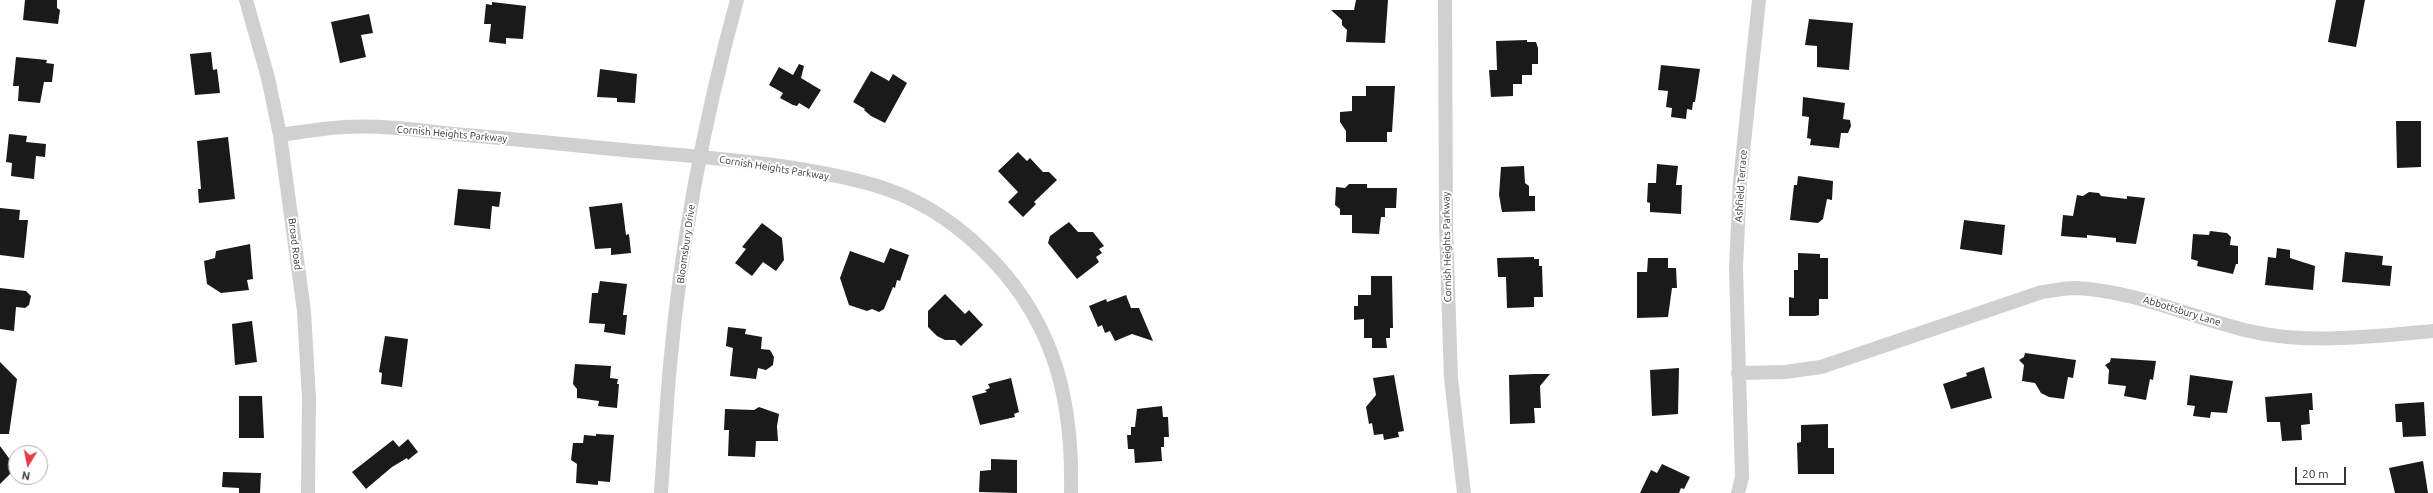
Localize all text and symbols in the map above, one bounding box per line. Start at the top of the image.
street label: Cornish Heights Parkway [396,123,508,145]
street label: Ashfield Terrace [1732,149,1750,223]
street label: Cornish Heights Parkway [718,153,830,183]
street label: Cornish Heights Parkway [1440,192,1454,302]
street label: Bloomsbury Drive [674,204,698,284]
street label: Broad Road [286,217,304,271]
street label: Abbottsbury Lane [2142,294,2222,328]
north arrow [8,445,48,485]
scale bar [2297,459,2348,485]
text: 20 m [2302,467,2329,480]
text: N [21,469,31,482]

